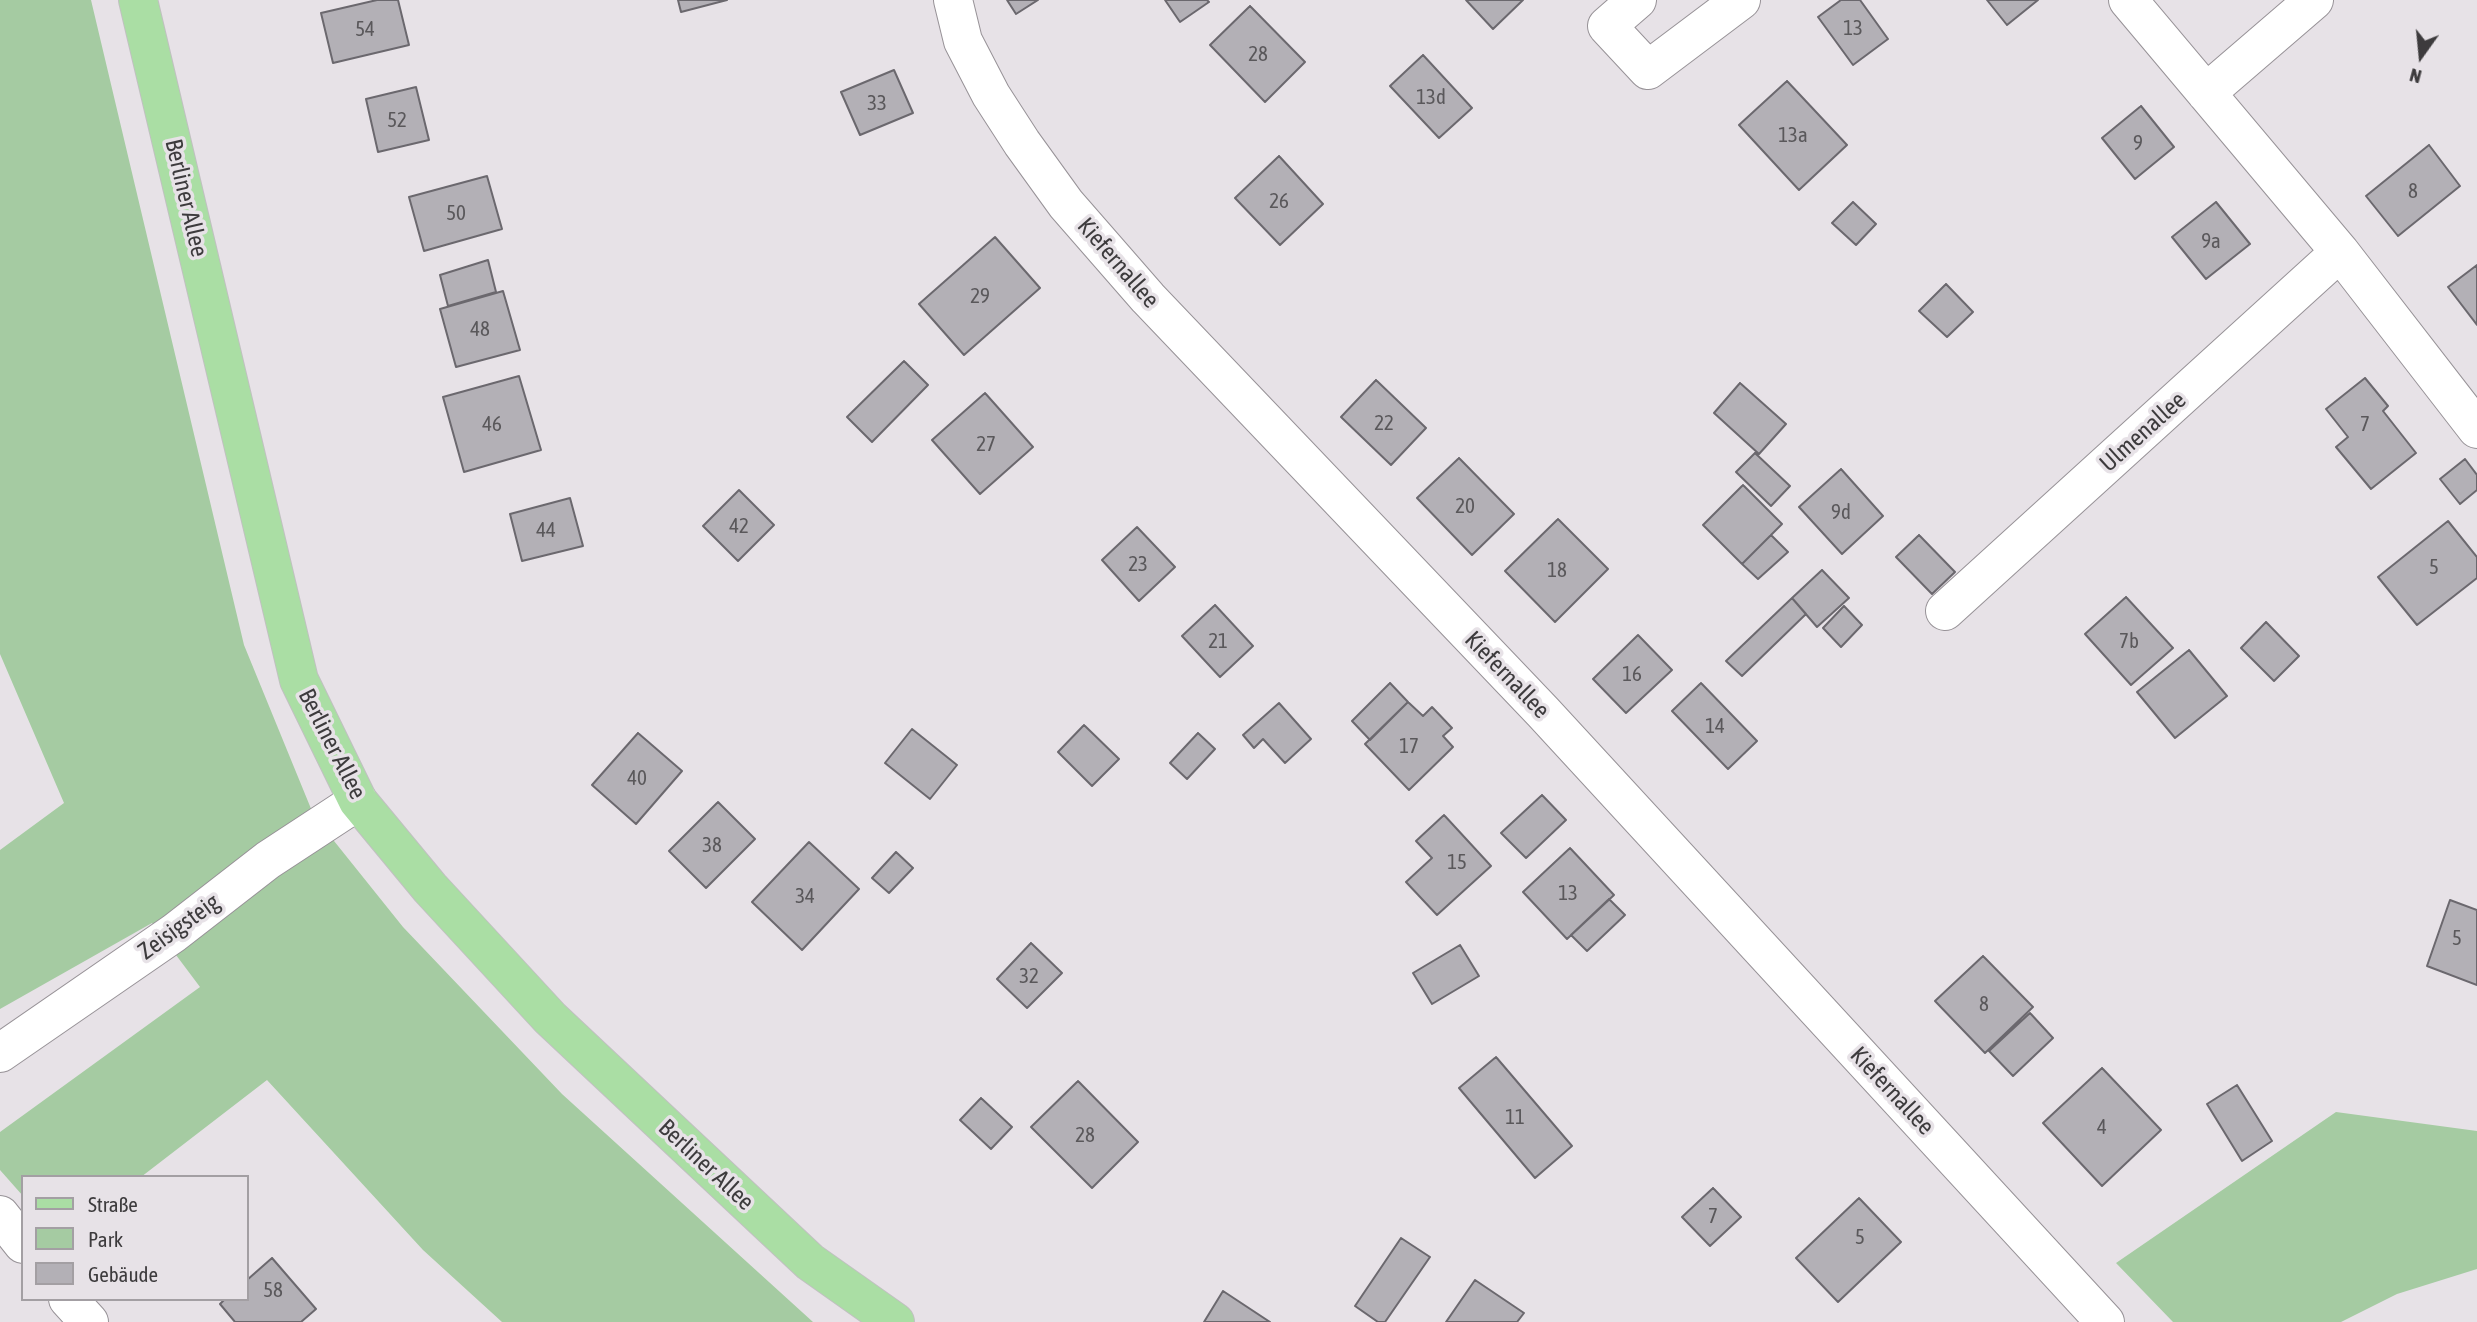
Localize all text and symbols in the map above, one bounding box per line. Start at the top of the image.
house number: 13 [1843,15,1863,41]
house number: 54 [355,16,375,42]
north arrow [2386,21,2456,91]
house number: 28 [1248,41,1268,67]
text: N [2407,64,2424,88]
house number: 13d [1416,84,1446,110]
house number: 33 [867,90,887,116]
house number: 52 [387,107,407,133]
house number: 13a [1778,122,1808,148]
house number: 9 [2133,130,2143,156]
street label: Berliner Allee [158,136,214,260]
house number: 8 [2408,178,2418,204]
house number: 26 [1269,188,1289,214]
house number: 50 [446,200,466,226]
street label: Kiefernallee [1071,212,1165,314]
house number: 9a [2201,228,2221,254]
house number: 29 [970,283,990,309]
house number: 48 [470,316,490,342]
street label: Ulmenallee [2094,386,2192,478]
house number: 22 [1374,410,1394,436]
house number: 46 [482,411,502,437]
house number: 7 [2360,411,2370,437]
house number: 27 [976,431,996,457]
house number: 20 [1455,493,1475,519]
house number: 9d [1831,499,1851,525]
house number: 42 [729,513,749,539]
house number: 44 [536,517,556,543]
house number: 23 [1128,551,1148,577]
house number: 5 [2429,554,2439,580]
house number: 18 [1547,557,1567,583]
street label: Kiefernallee [1459,626,1555,724]
house number: 21 [1208,628,1228,654]
house number: 7b [2119,628,2139,654]
house number: 16 [1622,661,1642,687]
street label: Berliner Allee [292,684,372,804]
house number: 14 [1705,713,1725,739]
house number: 17 [1399,733,1419,759]
house number: 40 [627,765,647,791]
house number: 38 [702,832,722,858]
house number: 15 [1447,849,1467,875]
house number: 13 [1558,880,1578,906]
house number: 34 [795,883,815,909]
street label: Zeisigsteig [133,888,225,966]
house number: 5 [2452,925,2462,951]
house number: 32 [1019,963,1039,989]
house number: 8 [1979,991,1989,1017]
street label: Kiefernallee [1844,1041,1940,1141]
house number: 11 [1505,1104,1525,1130]
street label: Berliner Allee [652,1114,760,1216]
house number: 4 [2097,1114,2107,1140]
house number: 28 [1075,1122,1095,1148]
legend [21,1175,248,1301]
text: Straße [88,1192,138,1216]
house number: 7 [1708,1203,1718,1229]
house number: 5 [1855,1224,1865,1250]
text: Park [88,1227,123,1251]
text: Gebäude [88,1262,158,1286]
house number: 58 [263,1277,283,1303]

